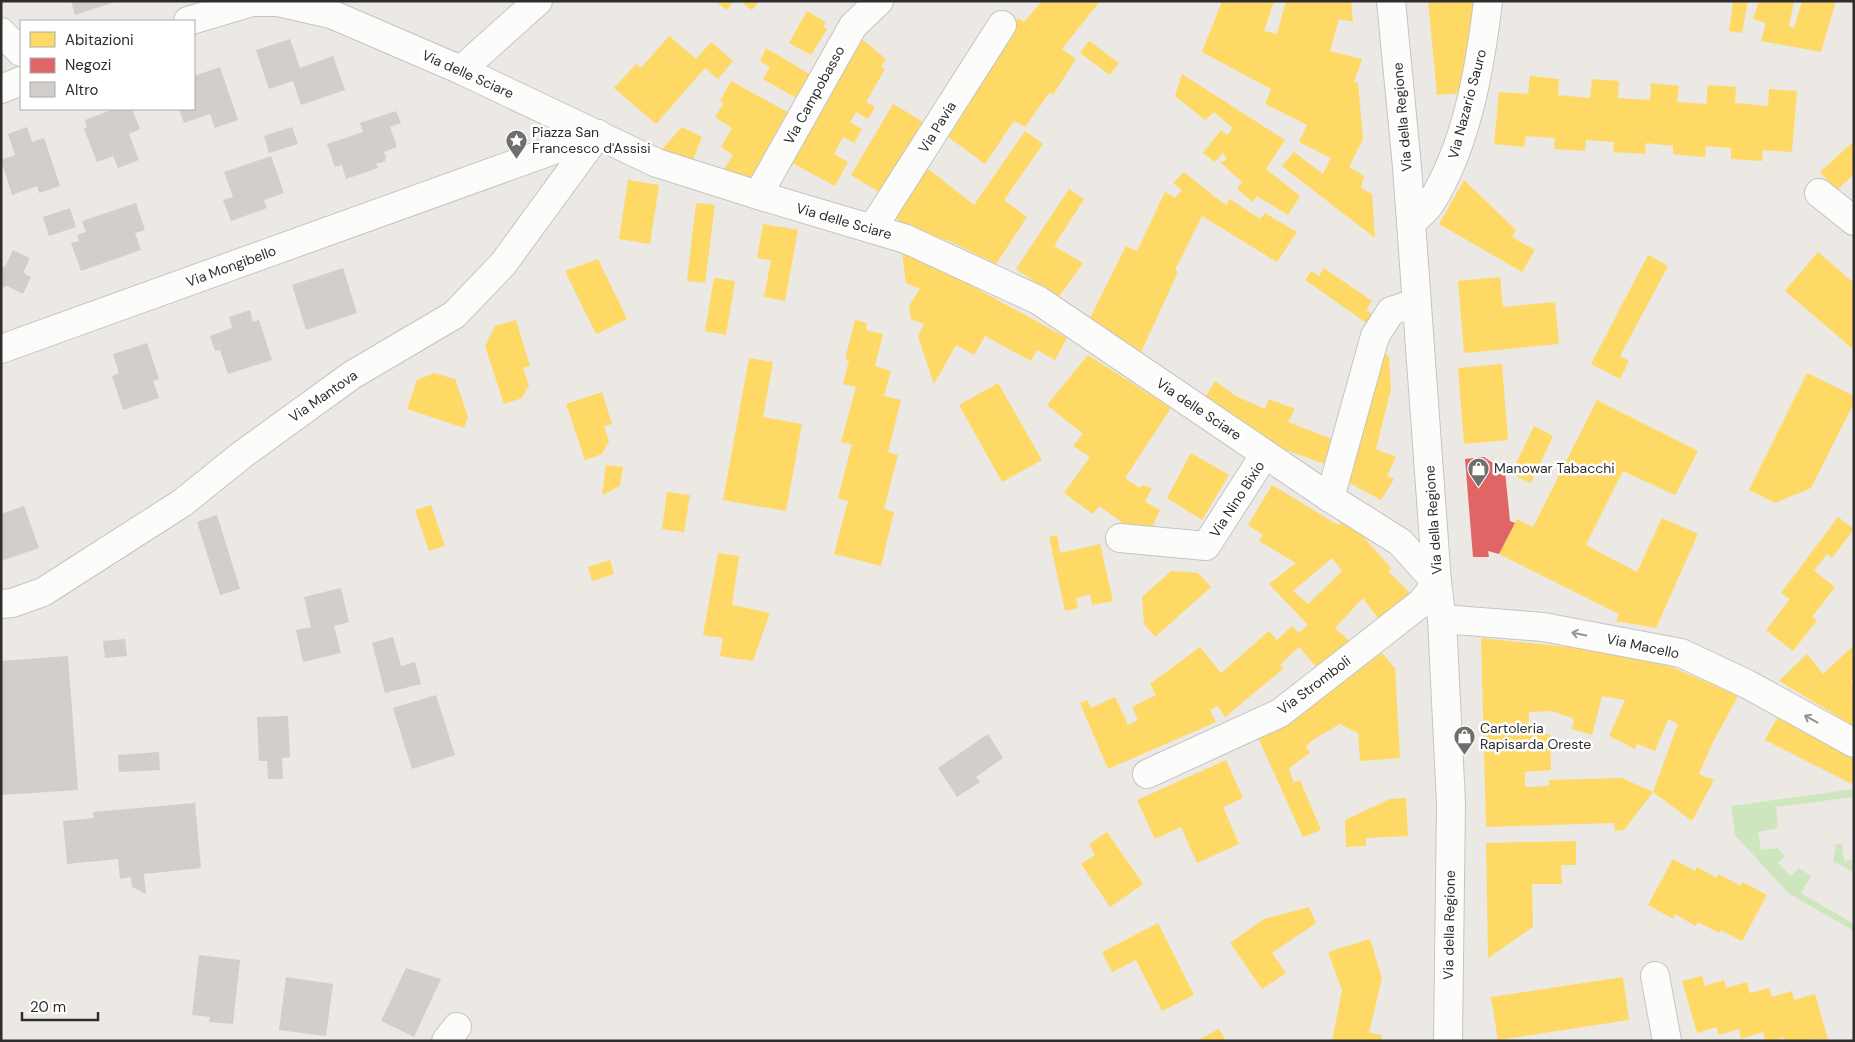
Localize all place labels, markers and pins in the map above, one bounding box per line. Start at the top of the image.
place label: Piazza San Francesco d'Assisi [532,123,651,157]
place icon: Piazza San Francesco d'Assisi [504,128,528,159]
shop icon: Manowar Tabacchi [1466,456,1490,487]
place label: Manowar Tabacchi [1494,459,1615,477]
place label: Cartoleria Rapisarda Oreste [1480,719,1591,753]
shop icon: Cartoleria Rapisarda Oreste [1452,724,1476,755]

